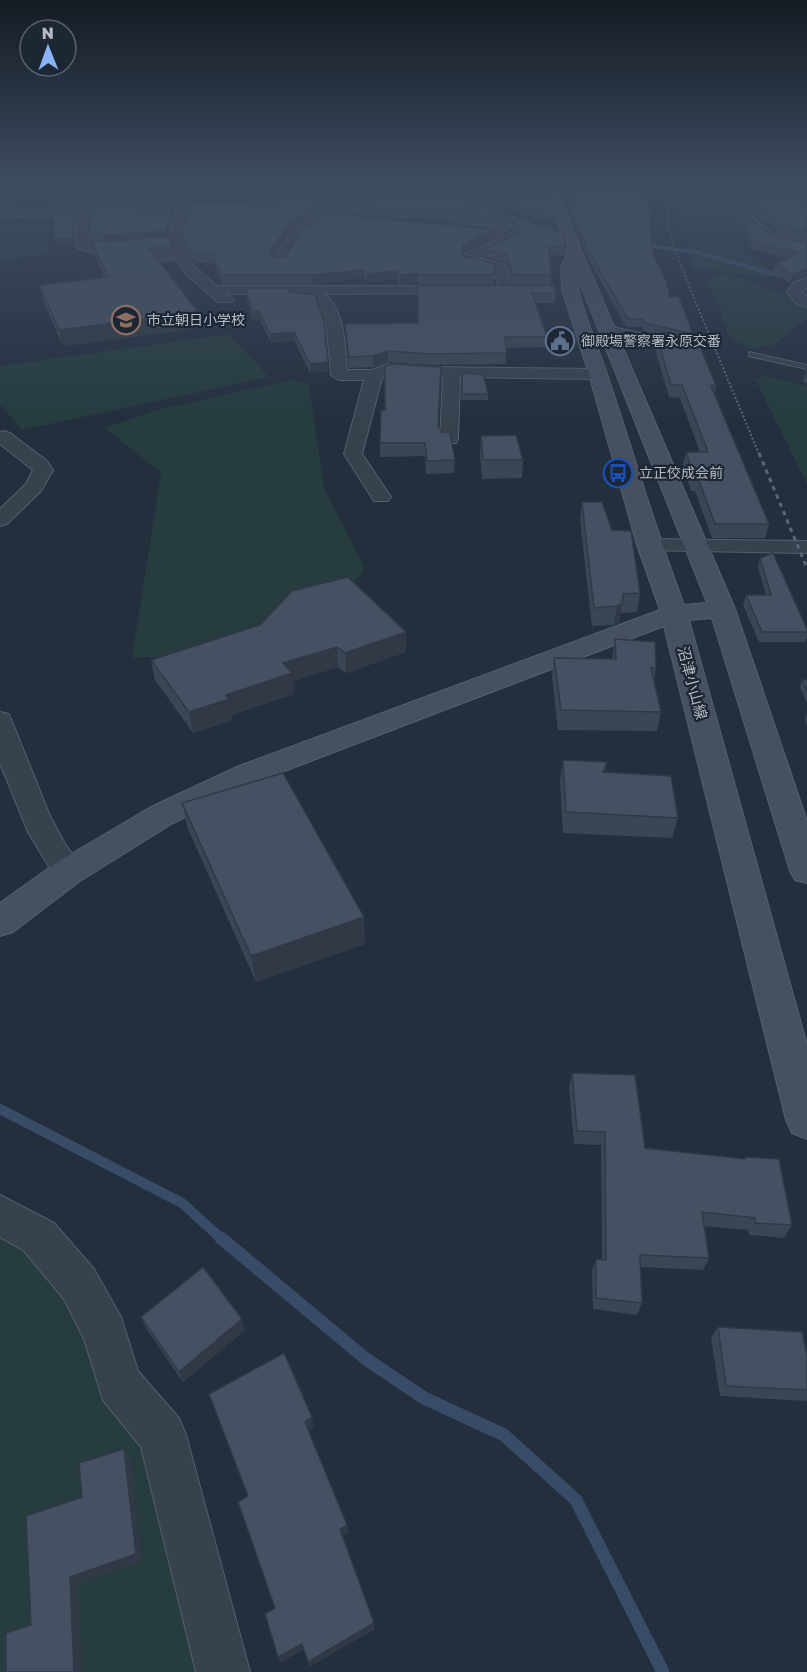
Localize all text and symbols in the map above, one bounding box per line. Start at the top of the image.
north arrow [18,18,78,78]
text: N [41,23,54,43]
school or university icon: 市立朝日小学校 [110,304,142,336]
place label: 市立朝日小学校 [147,311,245,328]
public building icon: 御殿場警察署永原交番 [544,325,576,357]
place label: 御殿場警察署永原交番 [581,332,721,349]
bus stop icon: 立正佼成会前 [602,457,634,489]
place label: 立正佼成会前 [639,464,723,481]
street label: 沼津小山線 [675,644,711,721]

